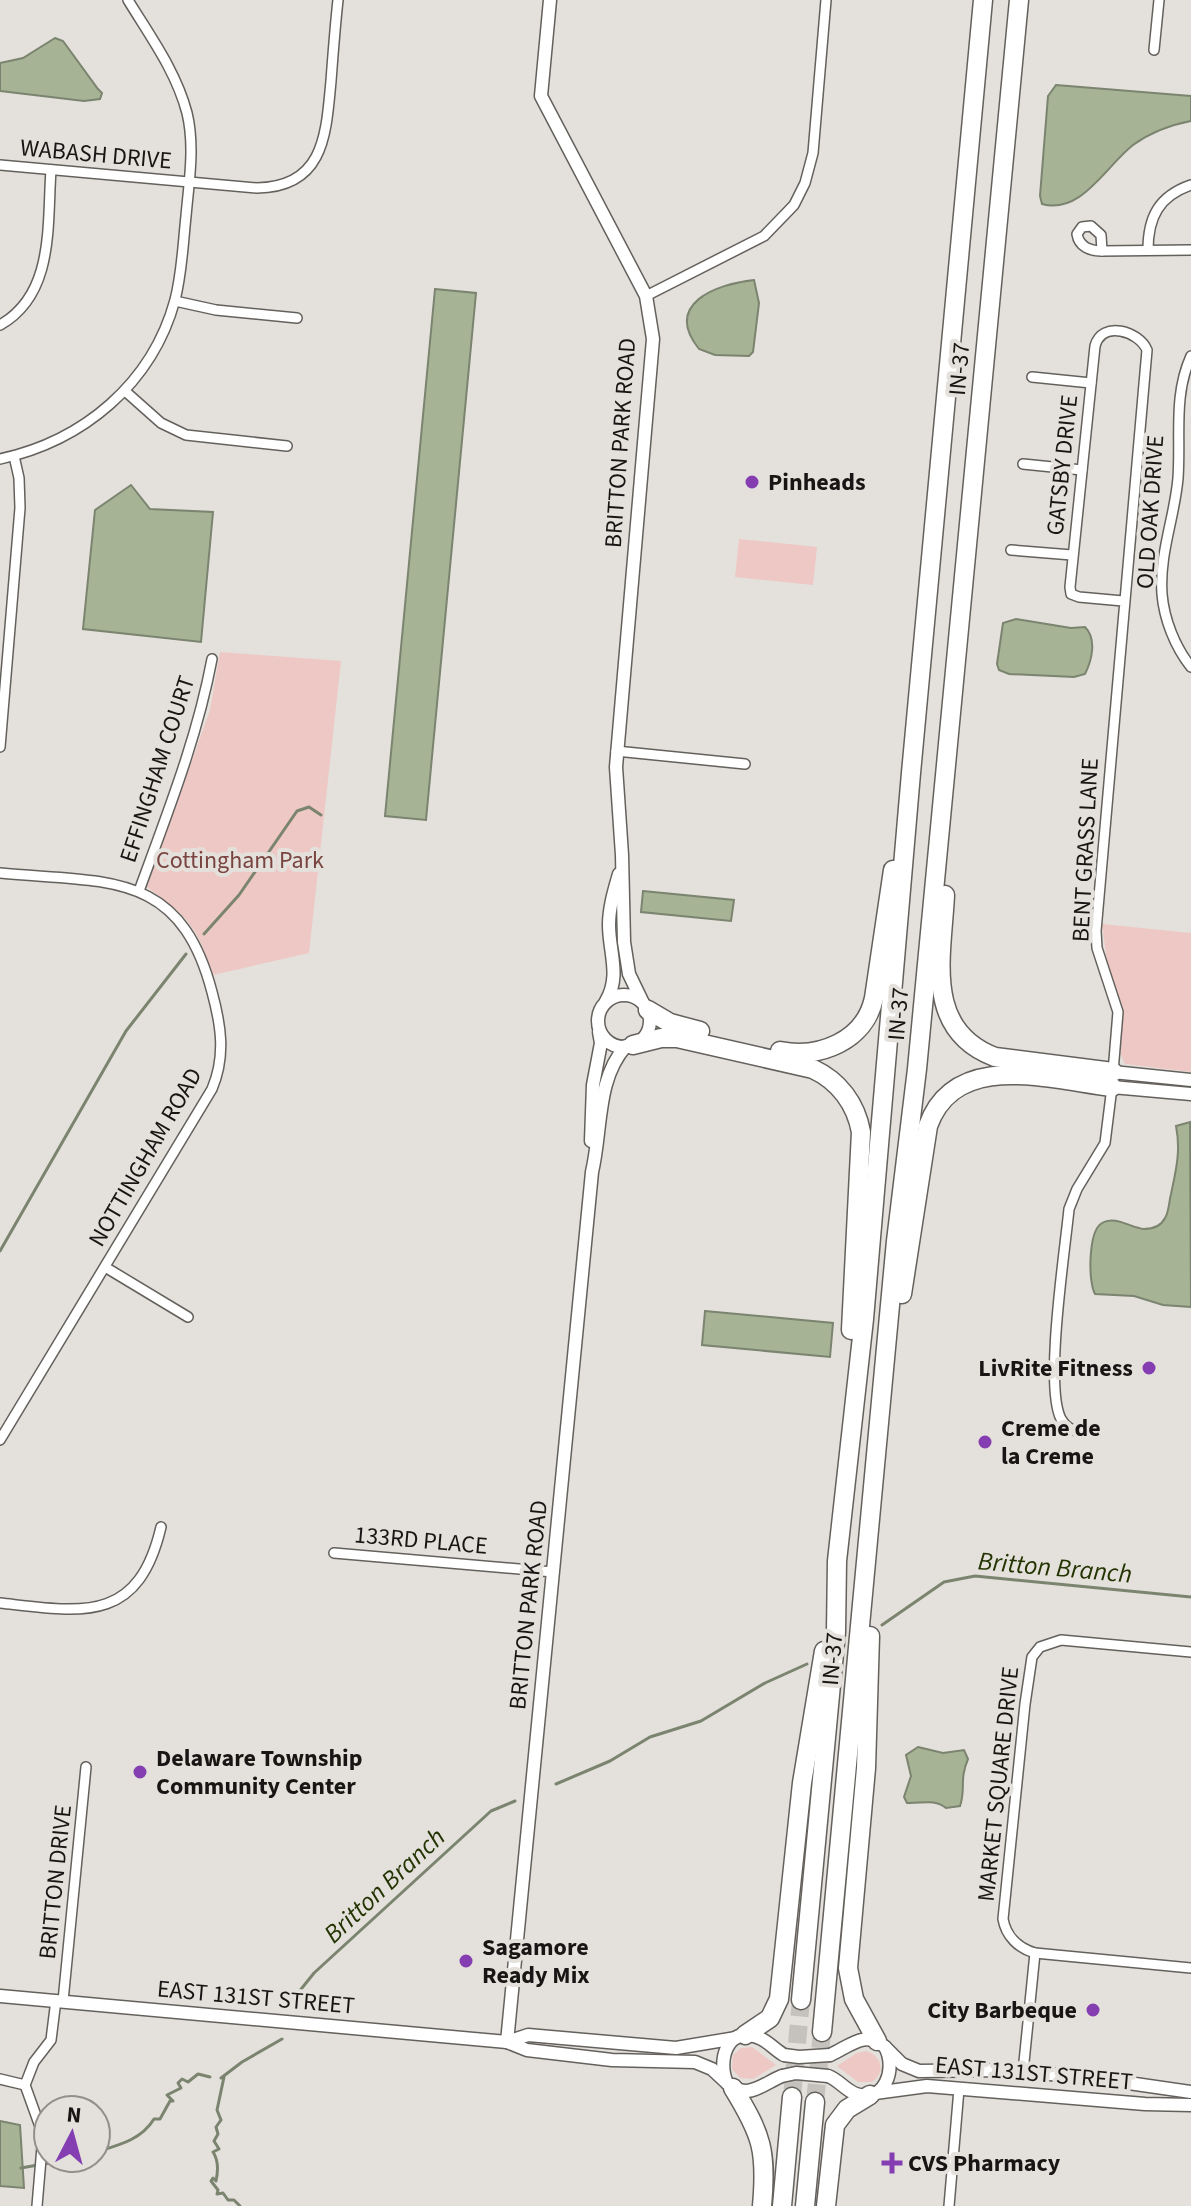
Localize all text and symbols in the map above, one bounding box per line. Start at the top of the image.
street label: WABASH DRIVE [19,130,173,179]
street label: BRITTON PARK ROAD [596,337,645,549]
street label: IN-37 [940,341,979,397]
street label: GATSBY DRIVE [1038,393,1087,537]
street label: OLD OAK DRIVE [1128,434,1173,590]
place label: Pinheads [768,465,866,500]
marker: Pinheads [743,473,761,491]
street label: EFFINGHAM COURT [111,671,204,867]
street label: BENT GRASS LANE [1063,757,1108,943]
park label: Cottingham Park [156,843,324,878]
street label: IN-37 [879,986,918,1042]
street label: NOTTINGHAM ROAD [80,1061,211,1253]
place label: LivRite Fitness [978,1351,1133,1386]
marker: LivRite Fitness [1140,1359,1158,1377]
place label: Creme de la Creme [1001,1411,1101,1474]
marker: Creme de la Creme [976,1433,994,1451]
street label: BRITTON PARK ROAD [500,1499,557,1712]
street label: 133RD PLACE [353,1517,489,1564]
water label: Britton Branch [976,1542,1134,1593]
street label: IN-37 [813,1631,852,1687]
street label: MARKET SQUARE DRIVE [969,1665,1028,1903]
place label: Delaware Township Community Center [156,1741,362,1804]
marker: Delaware Township Community Center [131,1763,149,1781]
street label: BRITTON DRIVE [30,1803,81,1961]
water label: Britton Branch [315,1819,453,1952]
place label: Sagamore Ready Mix [482,1930,590,1993]
marker: Sagamore Ready Mix [457,1952,475,1970]
street label: EAST 131ST STREET [156,1971,356,2024]
place label: City Barbeque [927,1993,1077,2028]
marker: City Barbeque [1084,2001,1102,2019]
street label: EAST 131ST STREET [934,2047,1134,2100]
north arrow [32,2094,112,2174]
text: N [65,2098,83,2132]
place label: CVS Pharmacy [908,2146,1061,2181]
marker: CVS Pharmacy [883,2154,901,2172]

